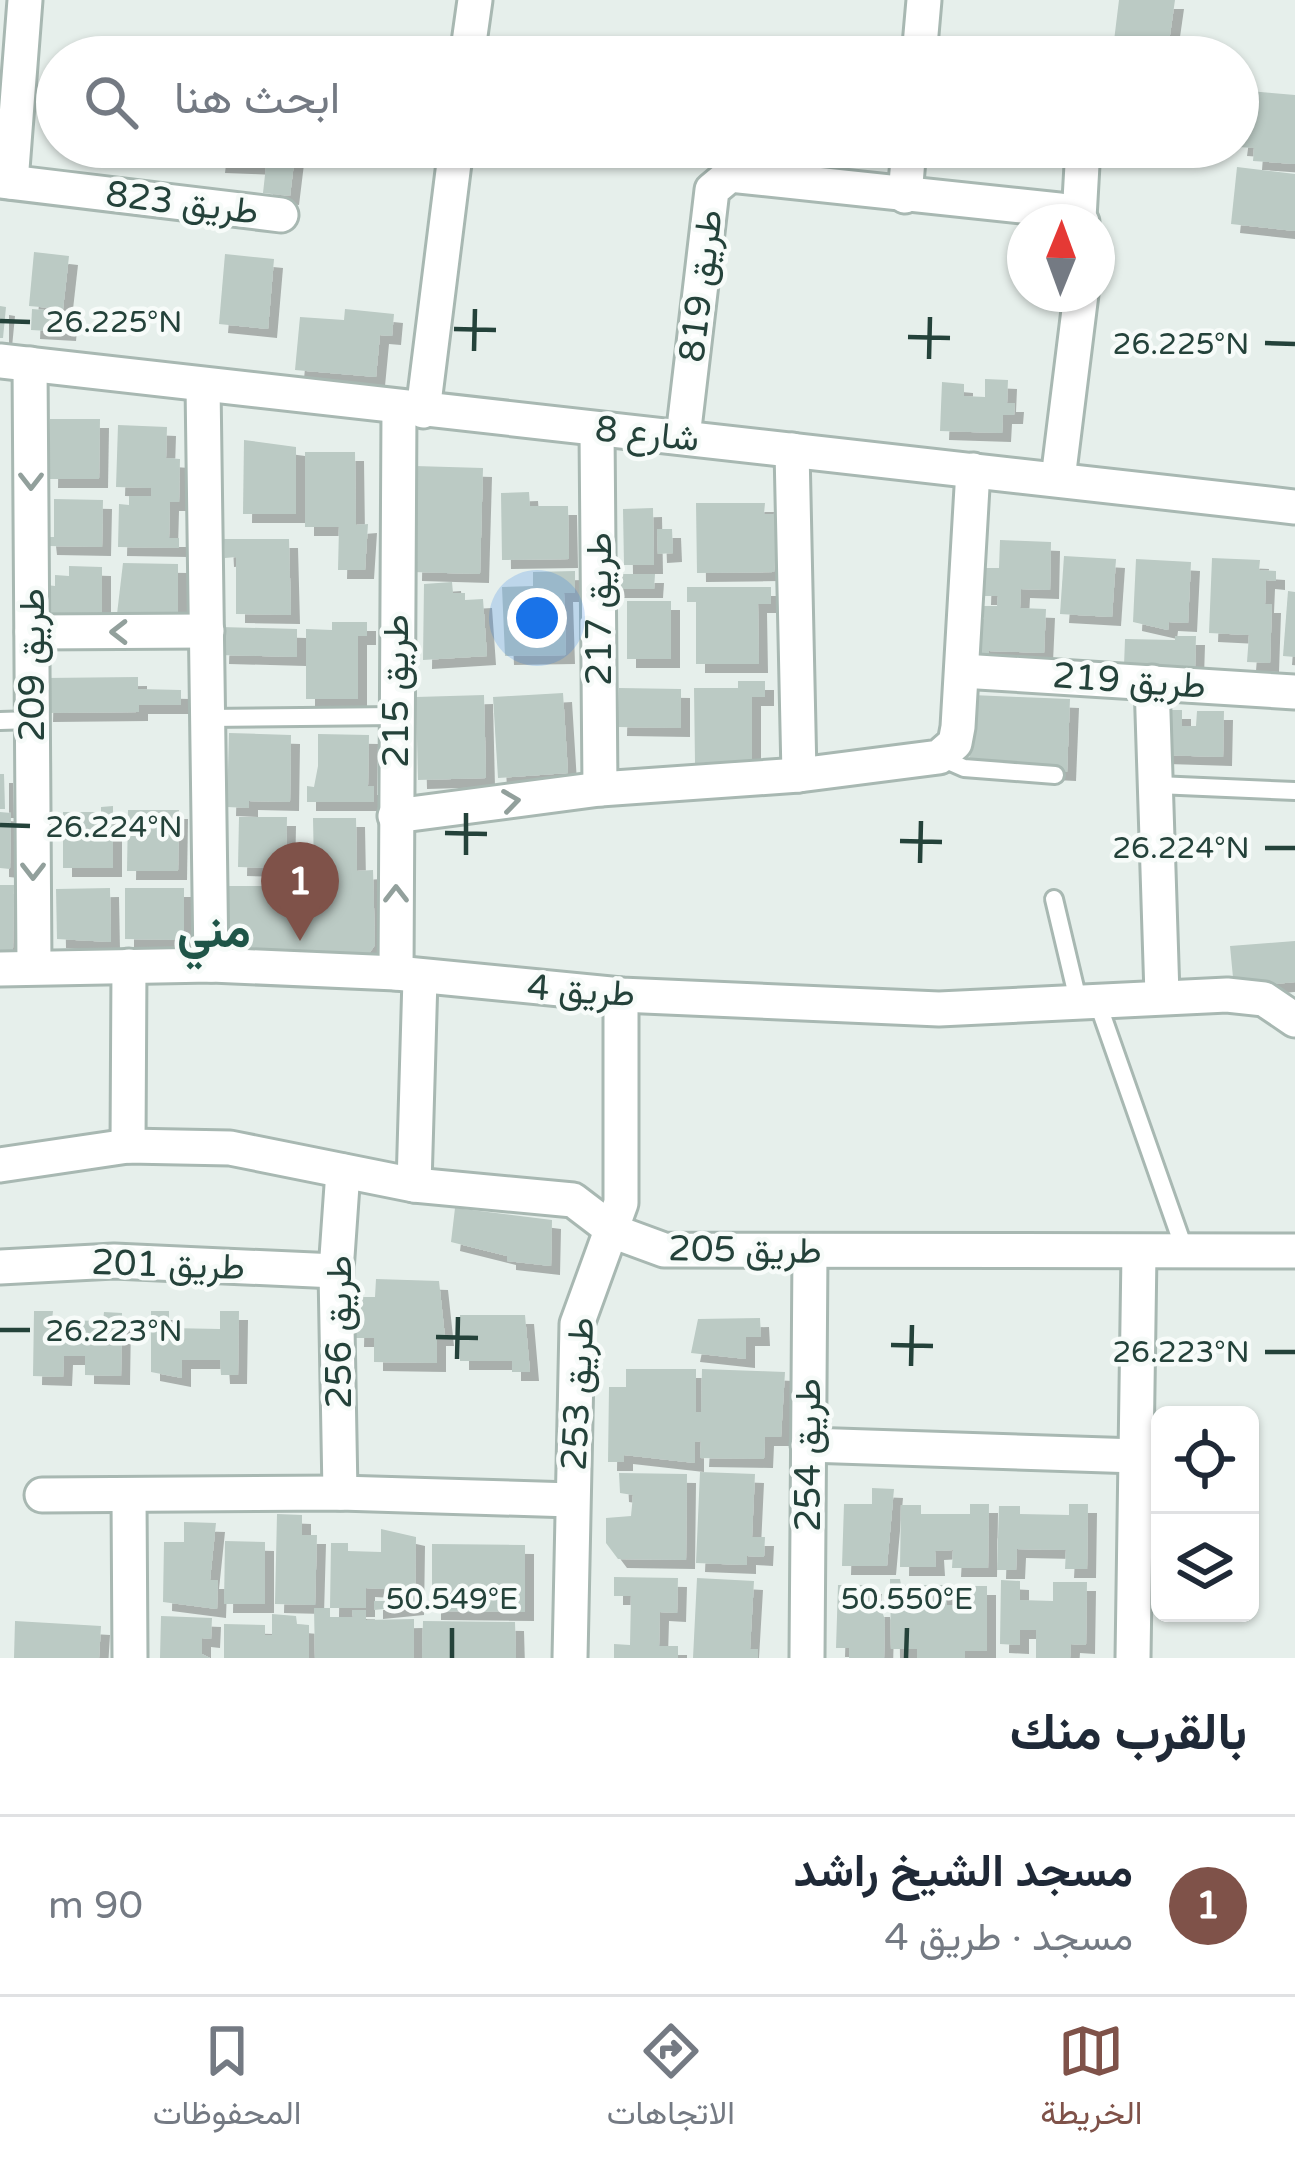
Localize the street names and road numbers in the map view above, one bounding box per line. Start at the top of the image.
street label: طريق 823 [103,172,261,234]
street label: طريق 819 [670,207,732,365]
street label: شارع 8 [593,407,701,463]
street label: طريق 217 [578,532,621,686]
street label: طريق 209 [11,588,54,742]
street label: طريق 215 [375,614,418,768]
street label: طريق 219 [1051,654,1207,708]
street label: طريق 4 [525,966,637,1016]
street label: طريق 205 [668,1227,822,1273]
street label: طريق 201 [91,1241,245,1289]
street label: طريق 256 [318,1255,361,1409]
street label: طريق 253 [553,1316,603,1472]
street label: طريق 254 [787,1378,830,1532]

